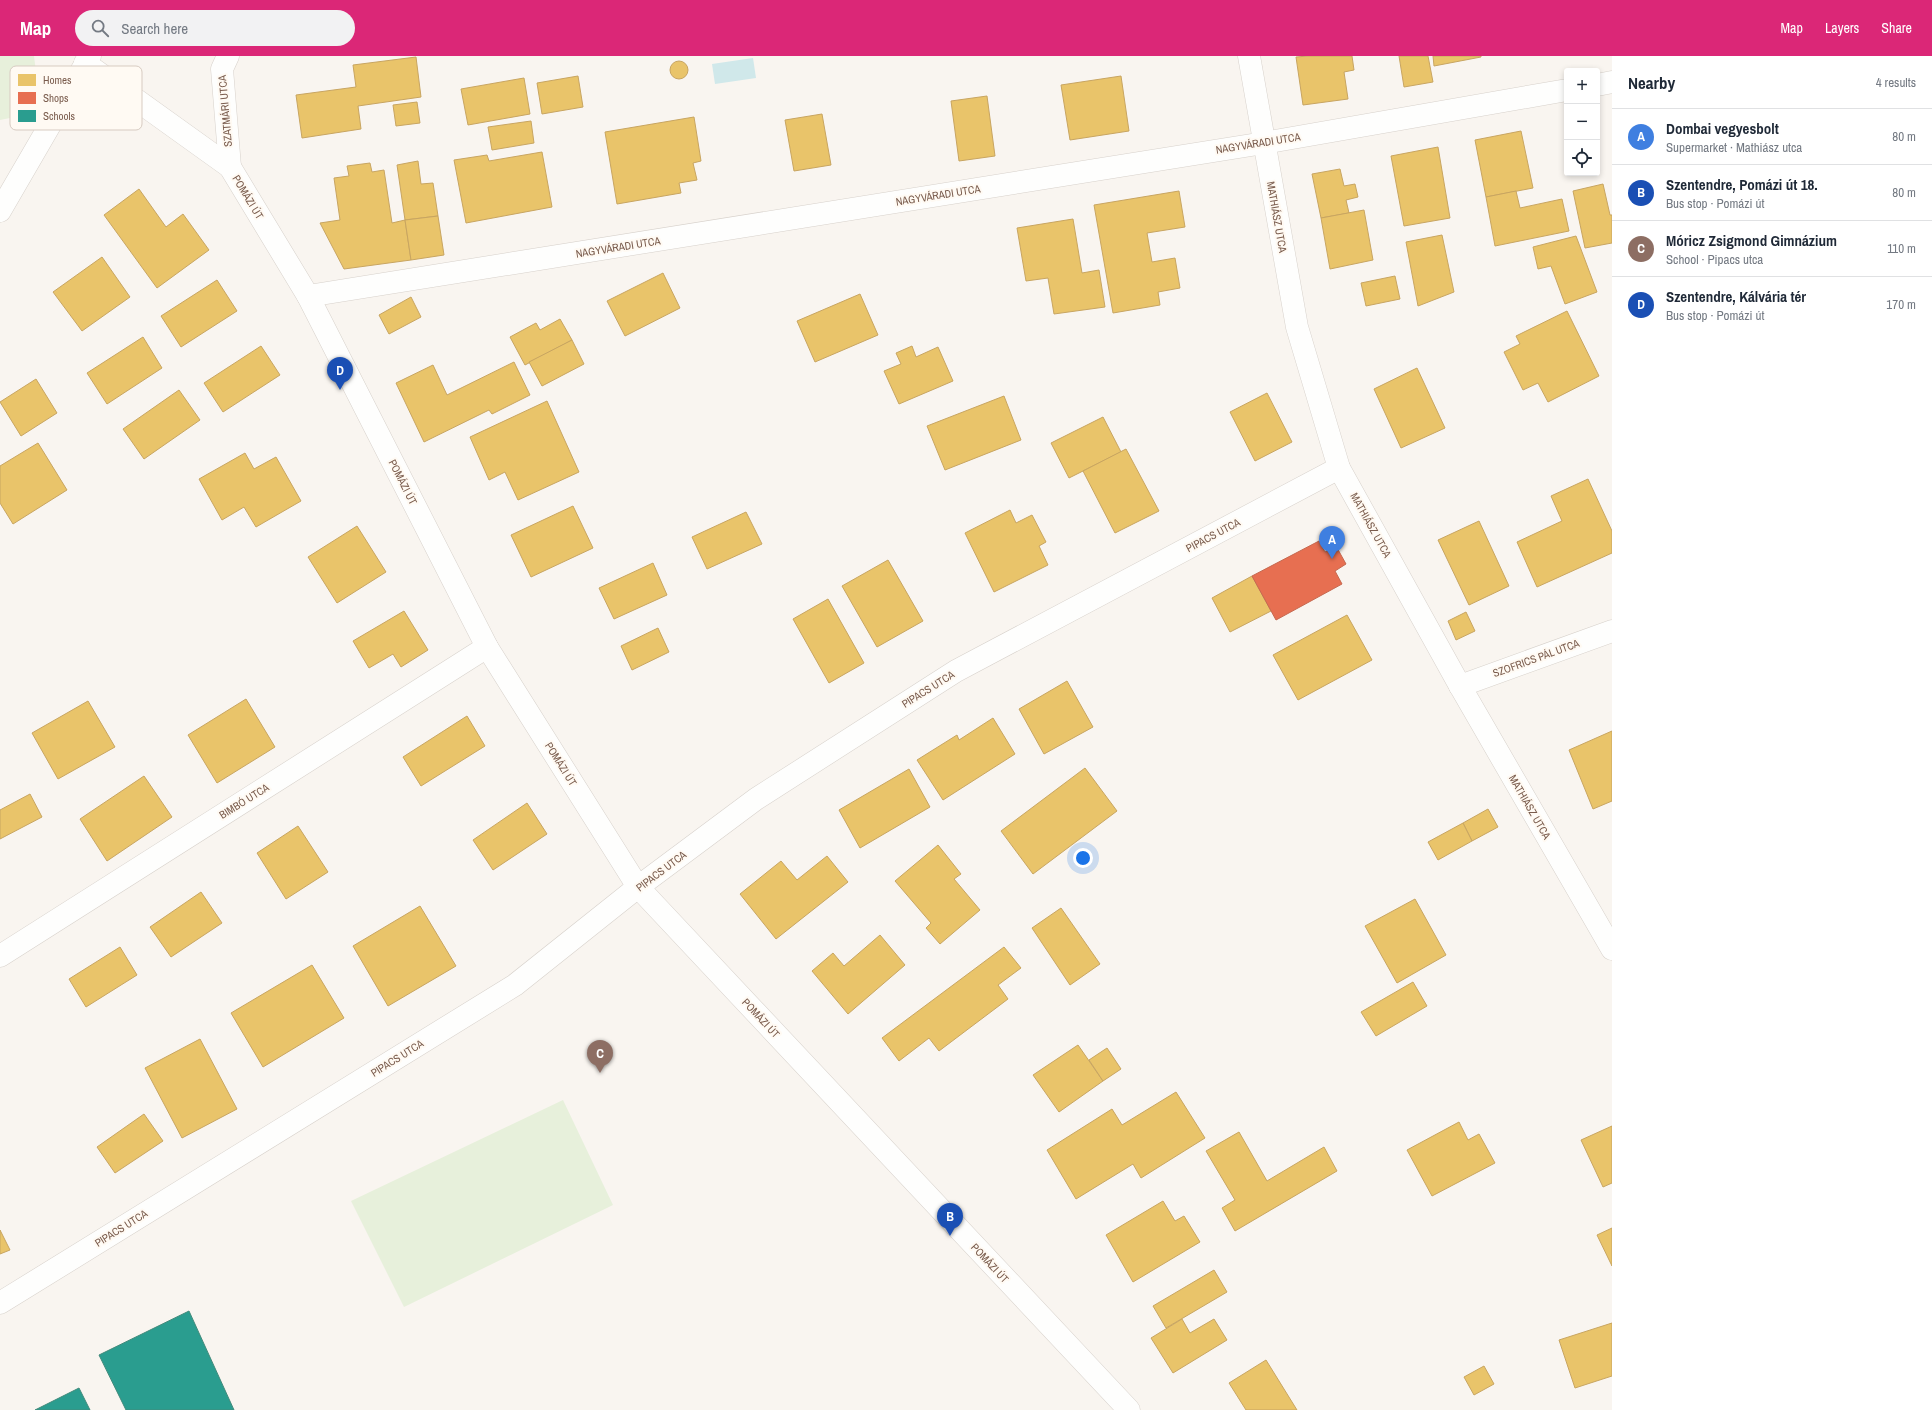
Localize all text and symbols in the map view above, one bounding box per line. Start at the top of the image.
search box [75,10,355,46]
text: Map [20,15,51,41]
icon: search [89,17,111,39]
text: Search here [121,18,188,39]
text: Map [1781,19,1803,37]
text: Layers [1825,19,1859,37]
text: Share [1881,19,1912,37]
legend [10,66,142,130]
map controls [1564,68,1600,176]
button: + [1564,68,1600,104]
text: Nearby [1628,71,1675,94]
text: Homes [43,73,72,87]
street label: SZATMÁRI UTCA [215,74,235,147]
text: 4 results [1876,74,1916,91]
text: Shops [43,91,69,105]
button: − [1564,104,1600,140]
text: Schools [43,109,76,123]
text: Dombai vegyesbolt [1666,118,1779,139]
text: A [1637,128,1645,145]
text: 80 m [1892,128,1916,145]
street label: NAGYVÁRADI UTCA [1215,129,1302,157]
text: Supermarket · Mathiász utca [1666,139,1802,156]
button: locate [1564,140,1600,176]
street label: POMÁZI ÚT [229,172,267,222]
text: Szentendre, Pomázi út 18. [1666,174,1818,195]
street label: MATHIÁSZ UTCA [1264,180,1290,255]
street label: NAGYVÁRADI UTCA [895,181,982,209]
text: B [1637,184,1645,201]
text: 80 m [1892,184,1916,201]
text: Bus stop · Pomázi út [1666,195,1764,212]
text: Móricz Zsigmond Gimnázium [1666,230,1837,251]
street label: NAGYVÁRADI UTCA [575,233,662,261]
text: C [1637,240,1645,257]
text: 110 m [1887,240,1916,257]
text: School · Pipacs utca [1666,251,1763,268]
text: Szentendre, Kálvária tér [1666,286,1806,307]
text: D [1637,296,1645,313]
text: 170 m [1886,296,1916,313]
text: Bus stop · Pomázi út [1666,307,1764,324]
pin: D [327,357,353,390]
street label: POMÁZI ÚT [386,457,421,507]
street label: MATHIÁSZ UTCA [1347,490,1395,561]
street label: PIPACS UTCA [1183,514,1243,555]
pin: A [1319,526,1345,559]
street label: SZOFRICS PÁL UTCA [1491,635,1582,680]
street label: PIPACS UTCA [899,667,958,711]
street label: POMÁZI ÚT [542,739,580,789]
street label: MATHIÁSZ UTCA [1506,772,1555,843]
street label: BIMBÓ UTCA [216,780,272,822]
street label: PIPACS UTCA [633,847,690,894]
your location [1073,848,1093,868]
street label: POMÁZI ÚT [739,995,783,1041]
street label: PIPACS UTCA [368,1036,427,1080]
pin: C [587,1040,613,1073]
pin: B [937,1203,963,1236]
street label: PIPACS UTCA [92,1206,151,1250]
street label: POMÁZI ÚT [968,1240,1012,1286]

